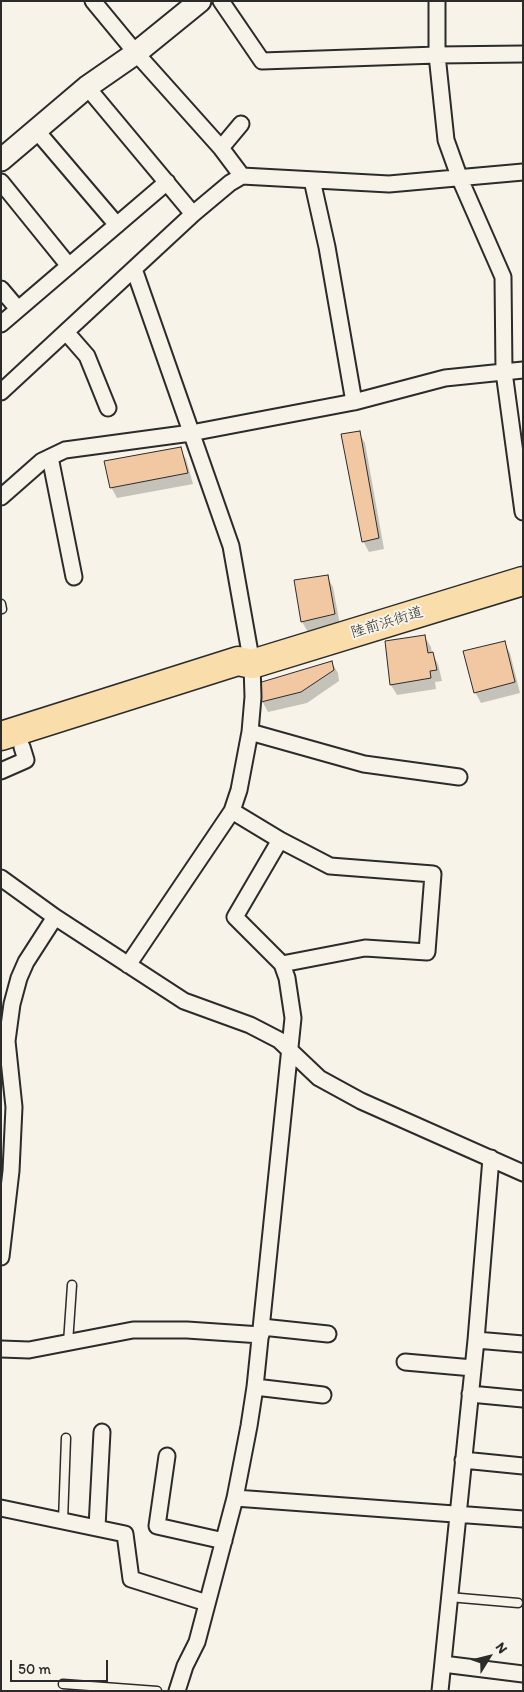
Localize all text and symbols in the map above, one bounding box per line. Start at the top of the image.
street label: 陸前浜街道 [349,603,425,643]
north arrow [464,1632,514,1682]
text: N [492,1639,511,1657]
scale bar [12,1650,110,1682]
text: 50 m [18,1660,51,1678]

